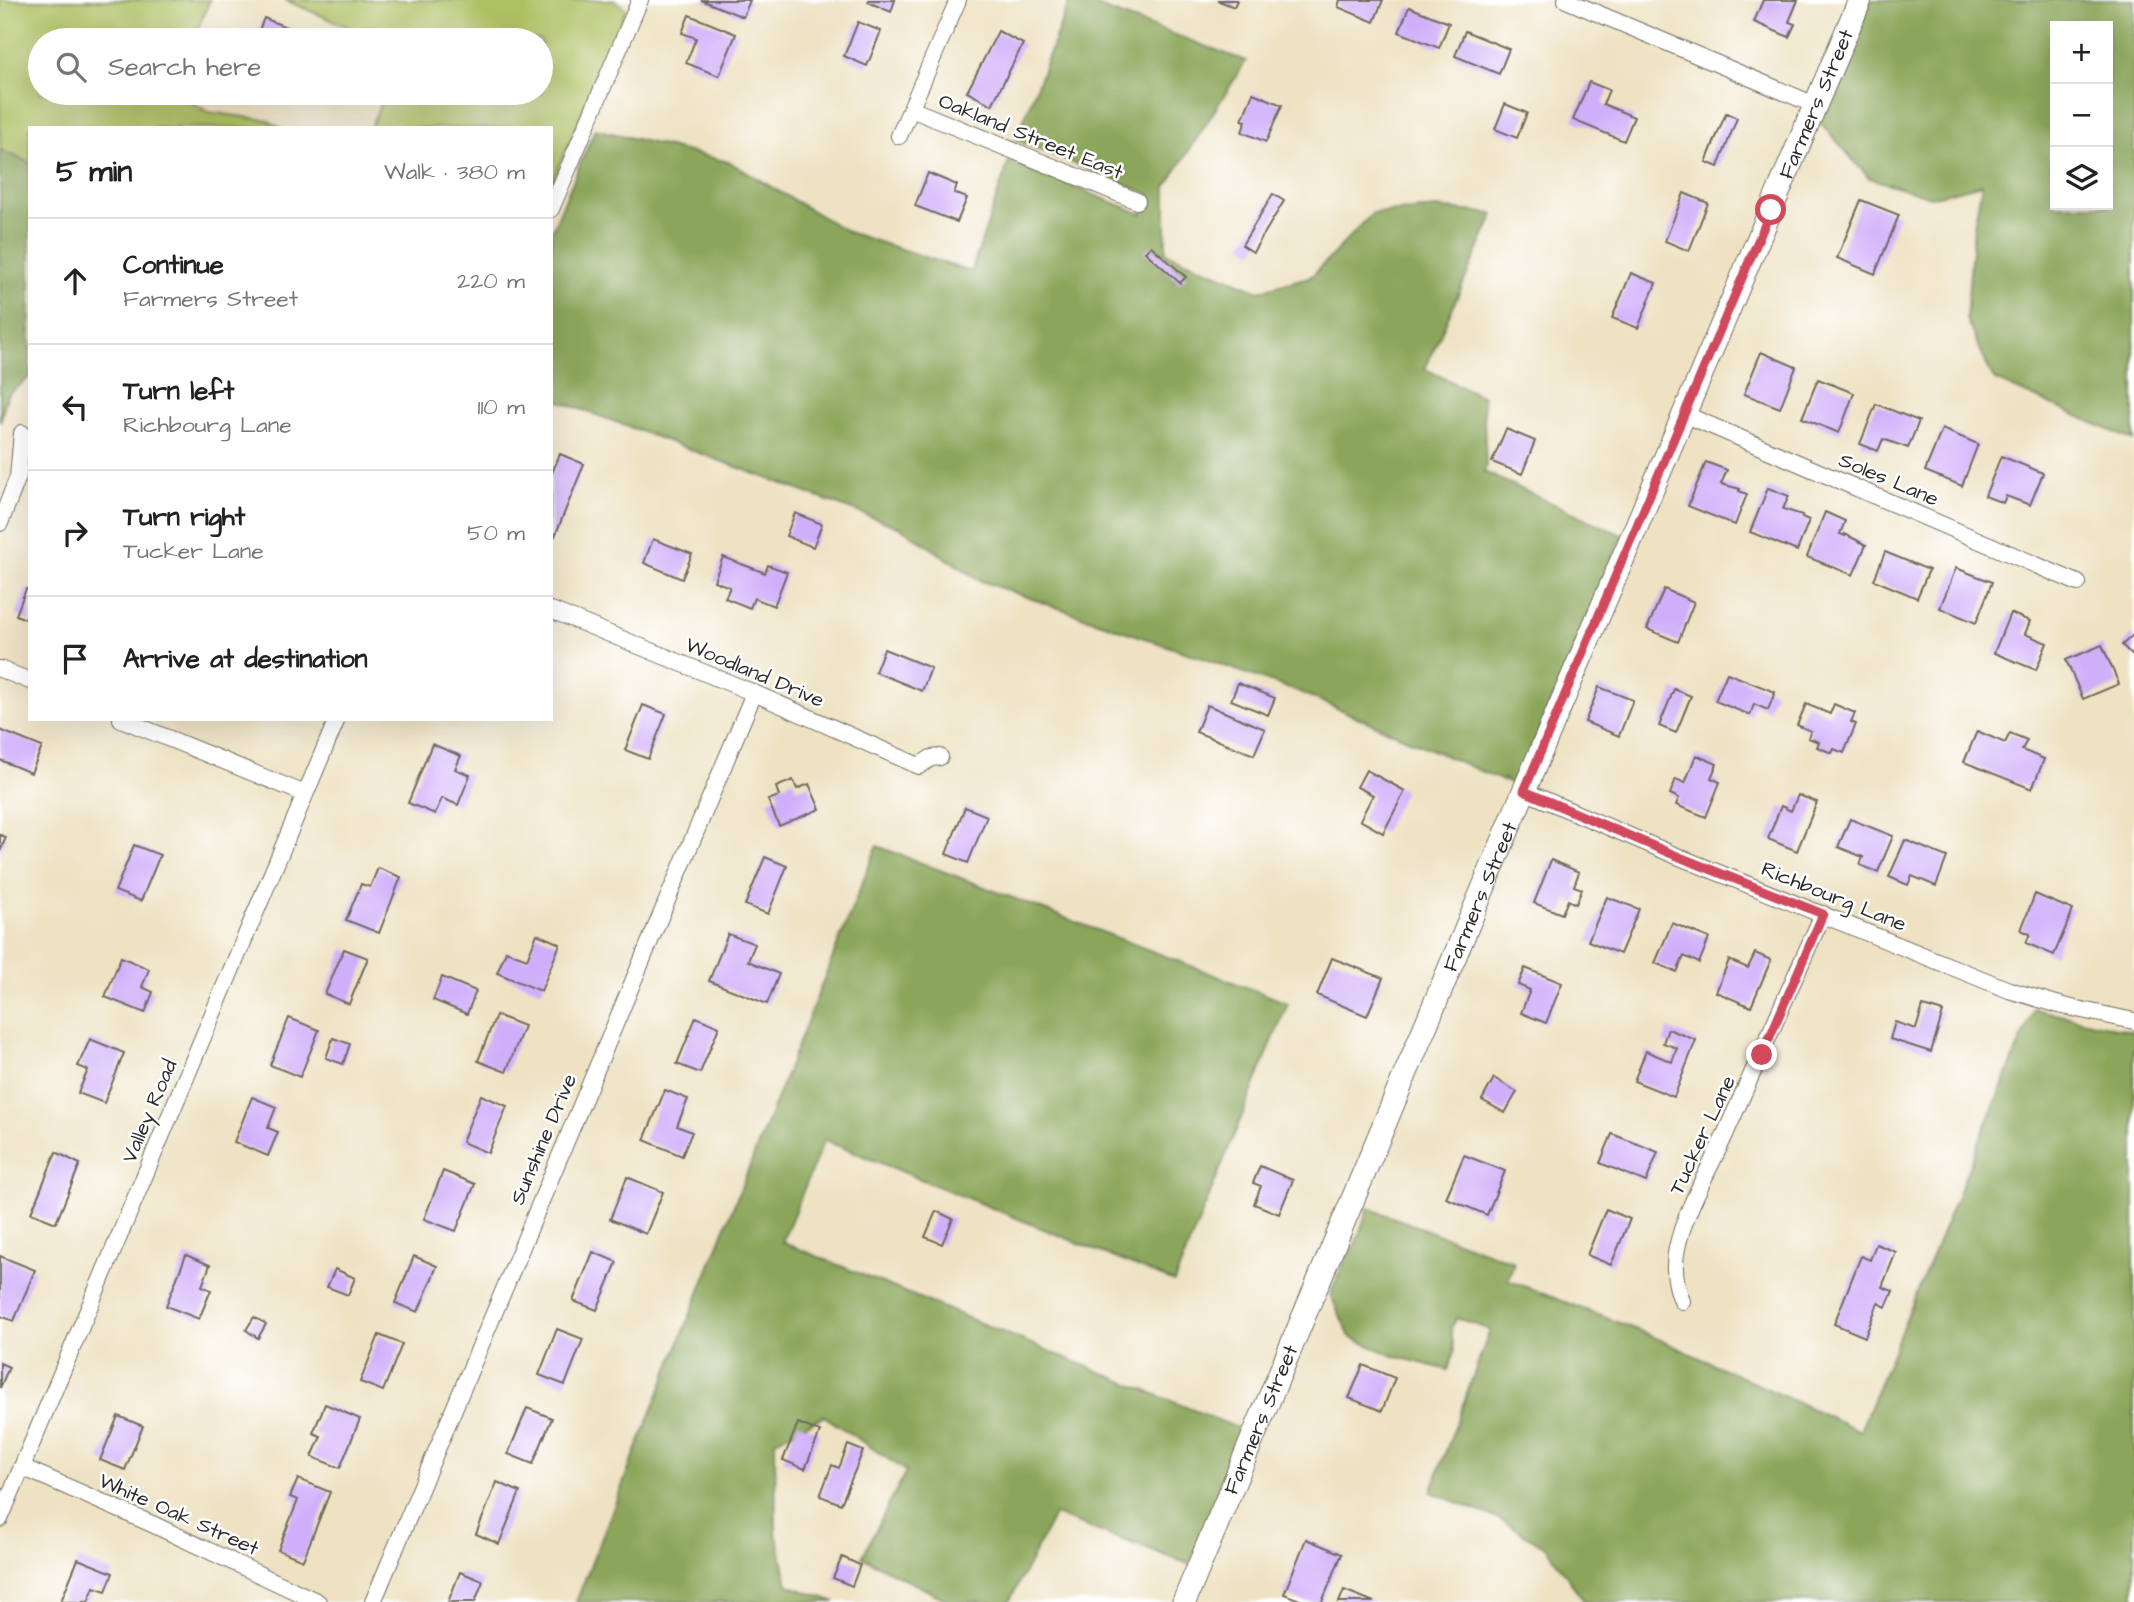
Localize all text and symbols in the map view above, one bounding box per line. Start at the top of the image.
map controls [2050,21,2113,210]
button: + [2050,21,2113,84]
street label: Farmers Street [1772,24,1861,183]
search box [28,28,553,105]
icon: search [52,48,90,86]
text: Search here [108,49,261,85]
button: − [2050,84,2113,147]
street label: Oakland Street East [934,86,1128,187]
button: layers [2050,147,2113,210]
text: 5 min [56,151,132,193]
text: Walk · 380 m [384,156,525,188]
route start [1755,194,1786,225]
text: Continue [123,247,224,283]
icon: ahead [56,262,94,300]
text: 220 m [457,265,525,297]
text: Farmers Street [123,283,298,315]
text: Turn left [123,373,234,409]
icon: left [56,388,94,426]
text: 110 m [477,391,525,423]
text: Richbourg Lane [123,409,292,441]
street label: Soles Lane [1834,445,1943,514]
text: Turn right [123,499,245,535]
icon: right [56,514,94,552]
text: 50 m [467,517,525,549]
text: Tucker Lane [123,535,264,567]
street label: Woodland Drive [681,630,829,715]
icon: arrive [56,640,94,678]
text: Arrive at destination [123,641,368,677]
street label: Farmers Street [1436,817,1525,976]
street label: Richbourg Lane [1756,854,1911,941]
route end [1746,1039,1777,1070]
street label: Valley Road [115,1055,186,1168]
street label: Sunshine Drive [503,1069,584,1209]
street label: Tucker Lane [1662,1071,1743,1200]
street label: Farmers Street [1217,1340,1306,1499]
street label: White Oak Street [94,1466,264,1563]

